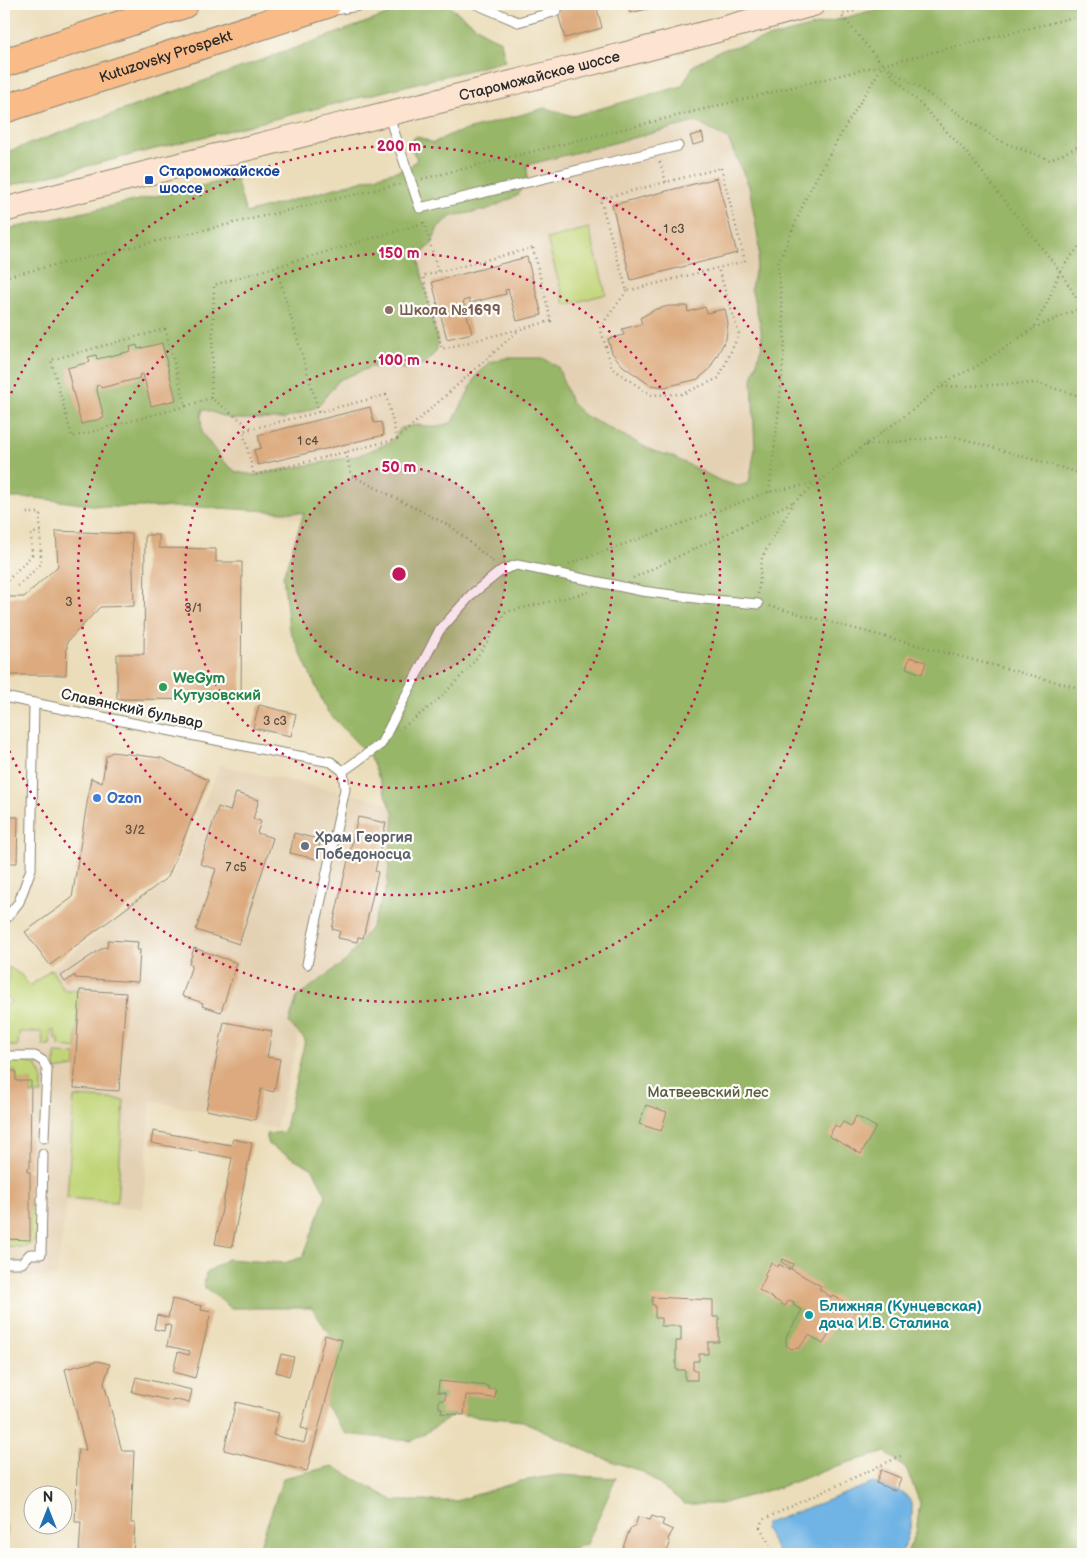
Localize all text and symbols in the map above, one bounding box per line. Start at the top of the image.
street label: Kutuzovsky Prospekt [97,26,235,87]
street label: Староможайское шоссе [457,47,622,105]
text: 200 m [377,137,421,156]
place label: Староможайское шоссе [159,162,280,198]
marker: Староможайское шоссе [143,174,155,186]
house number: 1 с3 [663,222,685,237]
text: 150 m [378,244,420,263]
place label: Школа №1699 [399,301,501,320]
marker: Школа №1699 [383,304,395,316]
text: 100 m [378,351,420,370]
house number: 1 с4 [297,434,319,449]
text: 50 m [382,458,417,477]
centre of rings [390,565,408,583]
house number: 3 [65,595,73,610]
house number: 3/1 [184,601,202,616]
place label: WeGym Кутузовский [173,669,261,705]
marker: WeGym Кутузовский [157,681,169,693]
street label: Славянский бульвар [59,685,205,733]
house number: 3 с3 [263,714,287,729]
place label: Ozon [107,789,142,808]
marker: Ozon [91,792,103,804]
house number: 3/2 [125,823,145,838]
place label: Храм Георгия Победоносца [314,828,413,864]
marker: Храм Георгия Победоносца [299,840,311,852]
house number: 7 с5 [225,860,247,875]
park label: Матвеевский лес [647,1083,769,1102]
place label: Ближняя (Кунцевская) дача И.В. Сталина [818,1297,982,1333]
marker: Ближняя (Кунцевская) дача И.В. Сталина [803,1309,815,1321]
north arrow [22,1486,72,1536]
text: N [43,1489,53,1506]

